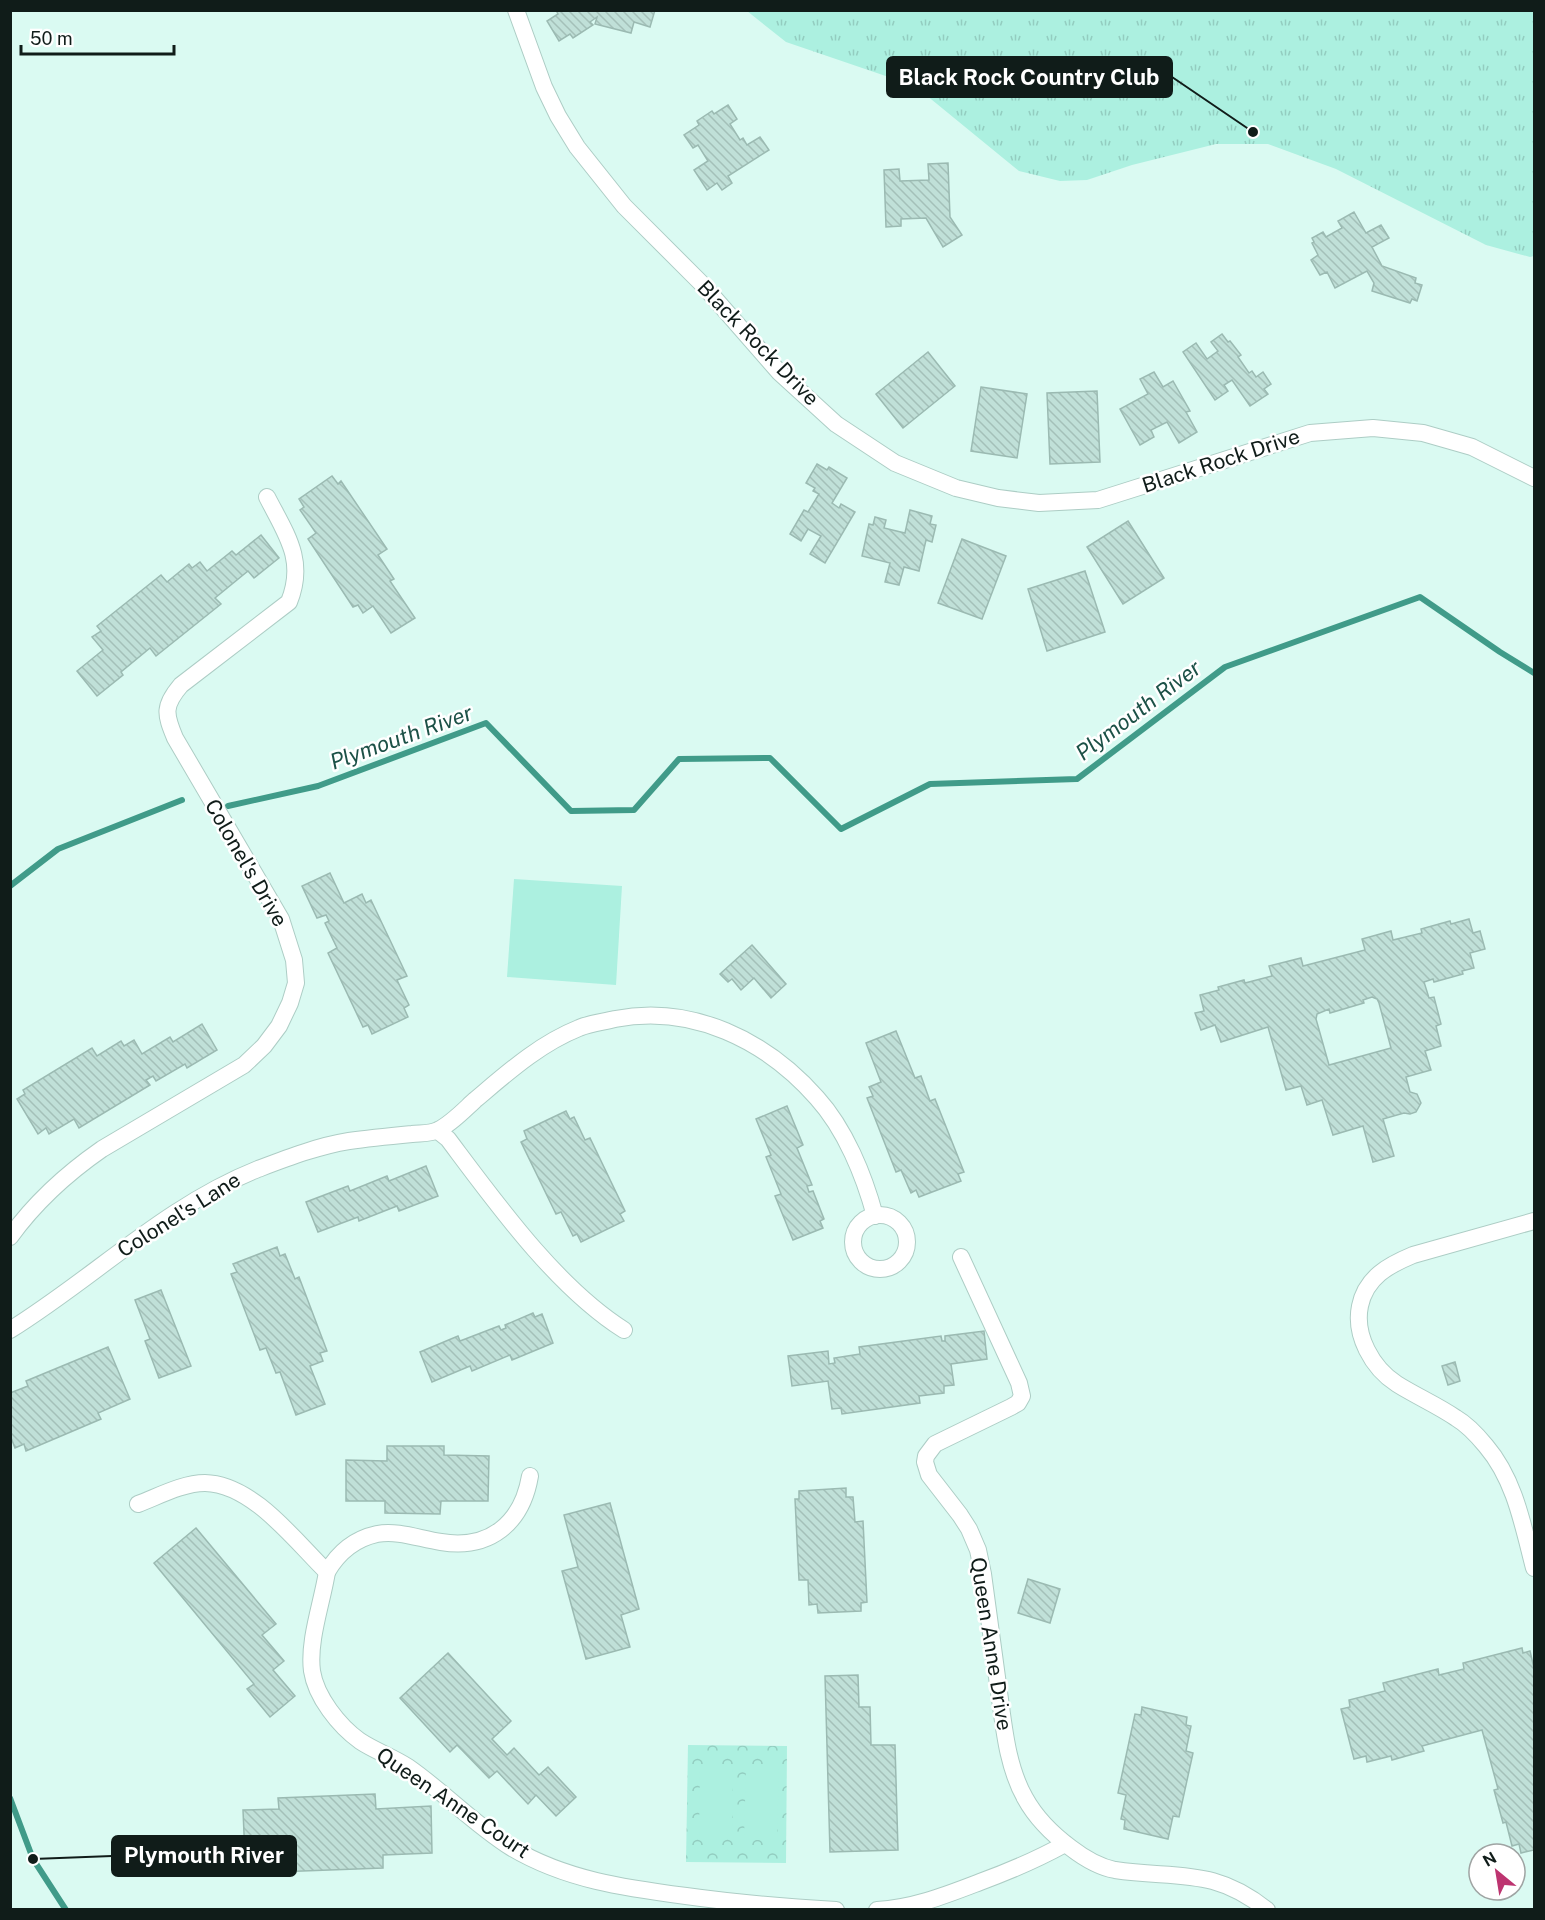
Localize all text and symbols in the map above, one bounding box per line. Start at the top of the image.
scale bar [21,18,174,56]
text: 50 m [30,28,73,49]
callout: Black Rock Country Club [887,57,1172,97]
text: Black Rock Country Club [899,64,1159,90]
street label: Black Rock Drive [692,275,824,410]
street label: Black Rock Drive [1139,423,1303,498]
water label: Plymouth River [1070,654,1206,765]
water label: Plymouth River [326,699,476,775]
street label: Colonel's Drive [200,795,293,931]
street label: Colonel's Lane [113,1167,245,1262]
street label: Queen Anne Drive [965,1555,1018,1732]
street label: Queen Anne Court [372,1742,535,1863]
callout: Plymouth River [112,1836,296,1876]
text: Plymouth River [124,1842,284,1868]
north arrow [1467,1842,1527,1902]
text: N [1480,1848,1500,1871]

